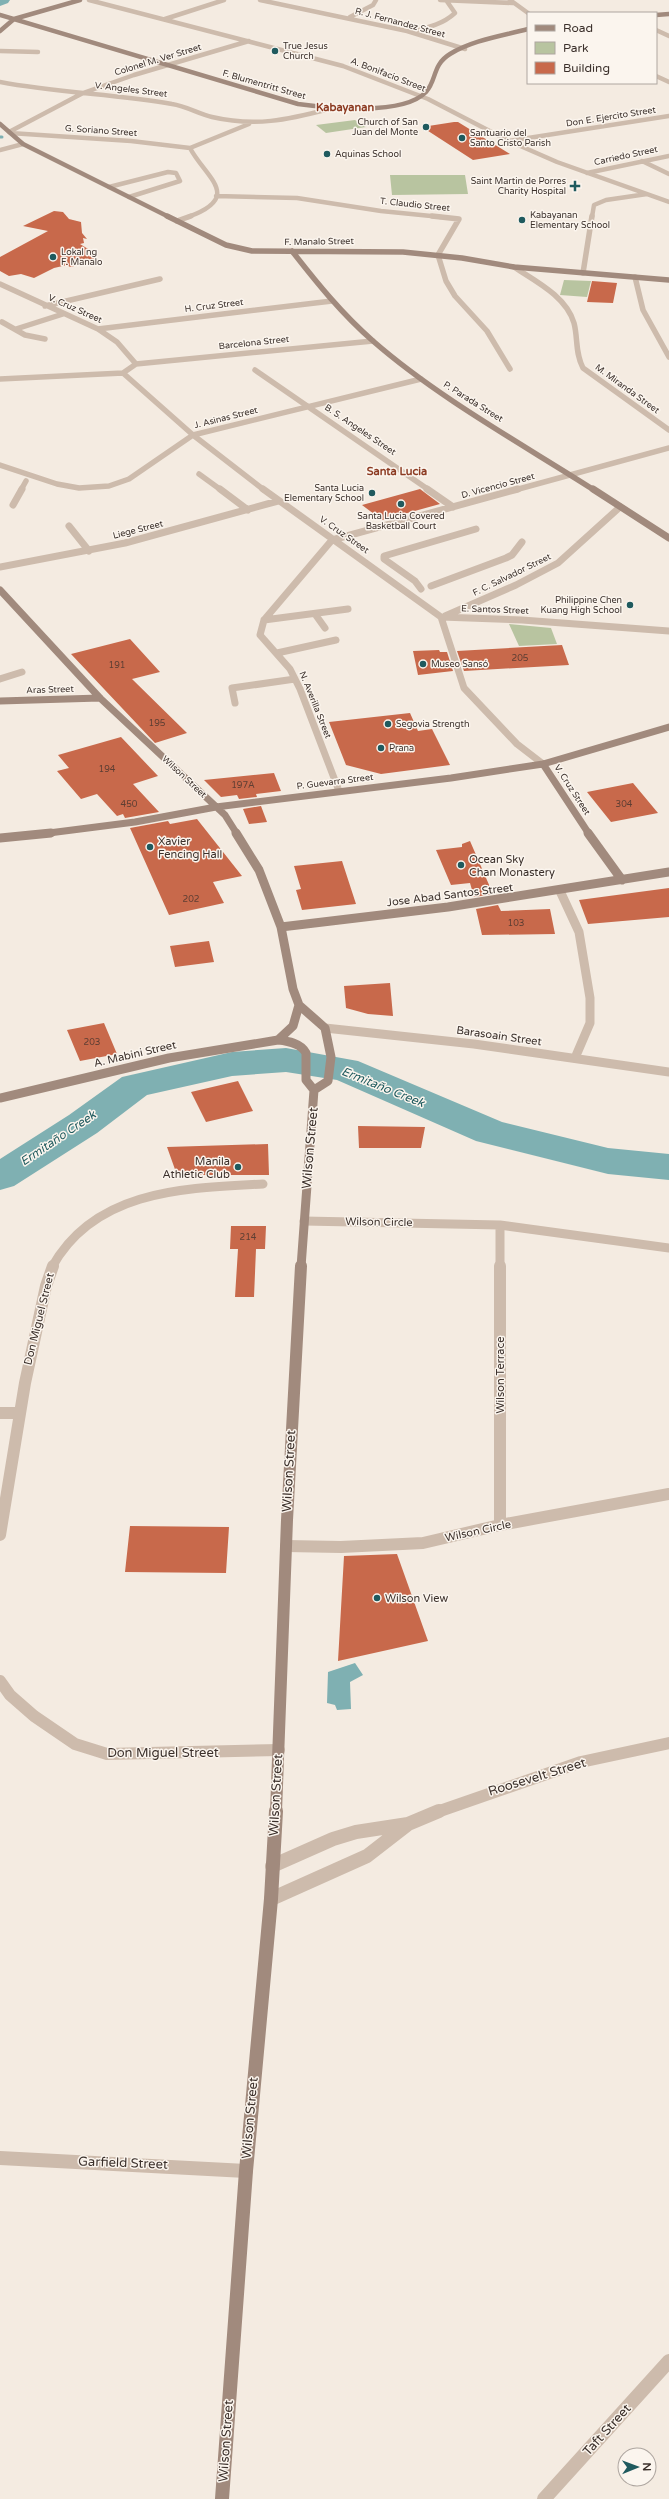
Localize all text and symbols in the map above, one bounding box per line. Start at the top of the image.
street label: R. J. Fernandez Street [354,6,447,40]
legend [527,12,657,84]
text: Road [563,21,593,35]
street label: Colonel M. Ver Street [113,41,203,78]
place label: True Jesus Church [283,41,328,62]
text: Park [563,41,589,55]
marker: True Jesus Church [270,46,280,56]
street label: A. Bonifacio Street [349,56,428,95]
text: Building [563,61,610,75]
street label: F. Blumentritt Street [221,68,307,102]
street label: V. Angeles Street [94,80,168,100]
district label: Kabayanan [316,101,374,115]
street label: Don E. Ejercito Street [565,104,657,130]
place label: Church of San Juan del Monte [352,117,418,138]
marker: Church of San Juan del Monte [421,122,431,132]
street label: G. Soriano Street [65,123,138,139]
place label: Santuario del Santo Cristo Parish [470,128,551,149]
marker: Santuario del Santo Cristo Parish [457,133,467,143]
street label: Carriedo Street [593,144,659,168]
marker: Aquinas School [322,149,332,159]
place label: Aquinas School [335,149,401,160]
place label: Saint Martin de Porres Charity Hospital [471,176,566,197]
marker: Saint Martin de Porres Charity Hospital [569,180,581,192]
street label: T. Claudio Street [380,196,451,214]
place label: Kabayanan Elementary School [530,210,610,231]
marker: Kabayanan Elementary School [517,215,527,225]
street label: F. Manalo Street [284,236,354,248]
place label: Lokal ng F. Manalo [61,247,103,268]
marker: Lokal ng F. Manalo [48,252,58,262]
street label: V. Cruz Street [46,292,104,326]
street label: H. Cruz Street [184,297,245,315]
street label: Barcelona Street [218,334,290,352]
street label: M. Miranda Street [593,362,662,416]
street label: P. Parada Street [441,379,505,425]
street label: B. S. Angeles Street [322,402,398,458]
street label: J. Asinas Street [193,405,259,431]
district label: Santa Lucia [367,465,427,478]
street label: D. Vicencio Street [460,471,536,501]
place label: Santa Lucia Elementary School [284,483,364,504]
marker: Santa Lucia Elementary School [367,488,377,498]
marker: Santa Lucia Covered Basketball Court [396,499,406,509]
place label: Santa Lucia Covered Basketball Court [357,511,445,532]
street label: V. Cruz Street [317,514,371,556]
street label: Liege Street [112,518,165,542]
street label: F. C. Salvador Street [471,551,553,599]
place label: Philippine Chen Kuang High School [540,595,622,616]
marker: Philippine Chen Kuang High School [625,600,635,610]
street label: E. Santos Street [461,603,530,617]
house number: 205 [512,653,529,664]
marker: Museo Sansó [418,659,428,669]
place label: Museo Sansó [431,659,489,670]
house number: 191 [109,660,125,671]
street label: N. Averilla Street [297,670,334,741]
street label: Aras Street [26,684,75,696]
house number: 195 [149,718,166,729]
marker: Segovia Strength [383,719,393,729]
place label: Segovia Strength [396,719,469,730]
marker: Prana [376,743,386,753]
place label: Prana [389,743,414,754]
street label: Wilson Street [159,754,209,801]
street label: V. Cruz Street [552,763,593,818]
house number: 194 [99,764,116,775]
street label: P. Guevarra Street [296,772,375,792]
house number: 197A [231,780,255,791]
house number: 450 [121,799,138,810]
house number: 304 [616,799,633,810]
place label: Xavier Fencing Hall [158,835,222,861]
marker: Xavier Fencing Hall [145,842,155,852]
place label: Ocean Sky Chan Monastery [469,853,555,879]
marker: Ocean Sky Chan Monastery [456,860,466,870]
street label: Jose Abad Santos Street [386,881,514,909]
house number: 202 [183,894,199,905]
house number: 103 [508,918,524,929]
street label: Barasoain Street [455,1024,543,1048]
house number: 203 [84,1037,100,1048]
street label: A. Mabini Street [93,1038,177,1070]
water label: Ermitaño Creek [340,1064,428,1111]
street label: Wilson Street [298,1106,322,1190]
water label: Ermitaño Creek [18,1107,100,1168]
place label: Manila Athletic Club [162,1155,230,1181]
marker: Manila Athletic Club [233,1162,243,1172]
street label: Wilson Circle [345,1215,413,1229]
house number: 214 [240,1232,257,1243]
street label: Don Miguel Street [21,1272,57,1366]
street label: Wilson Terrace [494,1337,507,1413]
street label: Wilson Street [279,1430,299,1512]
street label: Wilson Circle [444,1518,512,1544]
place label: Wilson View [385,1592,448,1605]
marker: Wilson View [372,1593,382,1603]
street label: Don Miguel Street [107,1745,219,1761]
street label: Wilson Street [266,1754,286,1836]
street label: Roosevelt Street [486,1755,588,1799]
street label: Wilson Street [238,2076,262,2160]
street label: Garfield Street [78,2153,168,2173]
street label: Wilson Street [215,2399,237,2483]
street label: Taft Street [580,2401,634,2459]
north arrow [617,2447,657,2487]
text: N [640,2462,653,2471]

